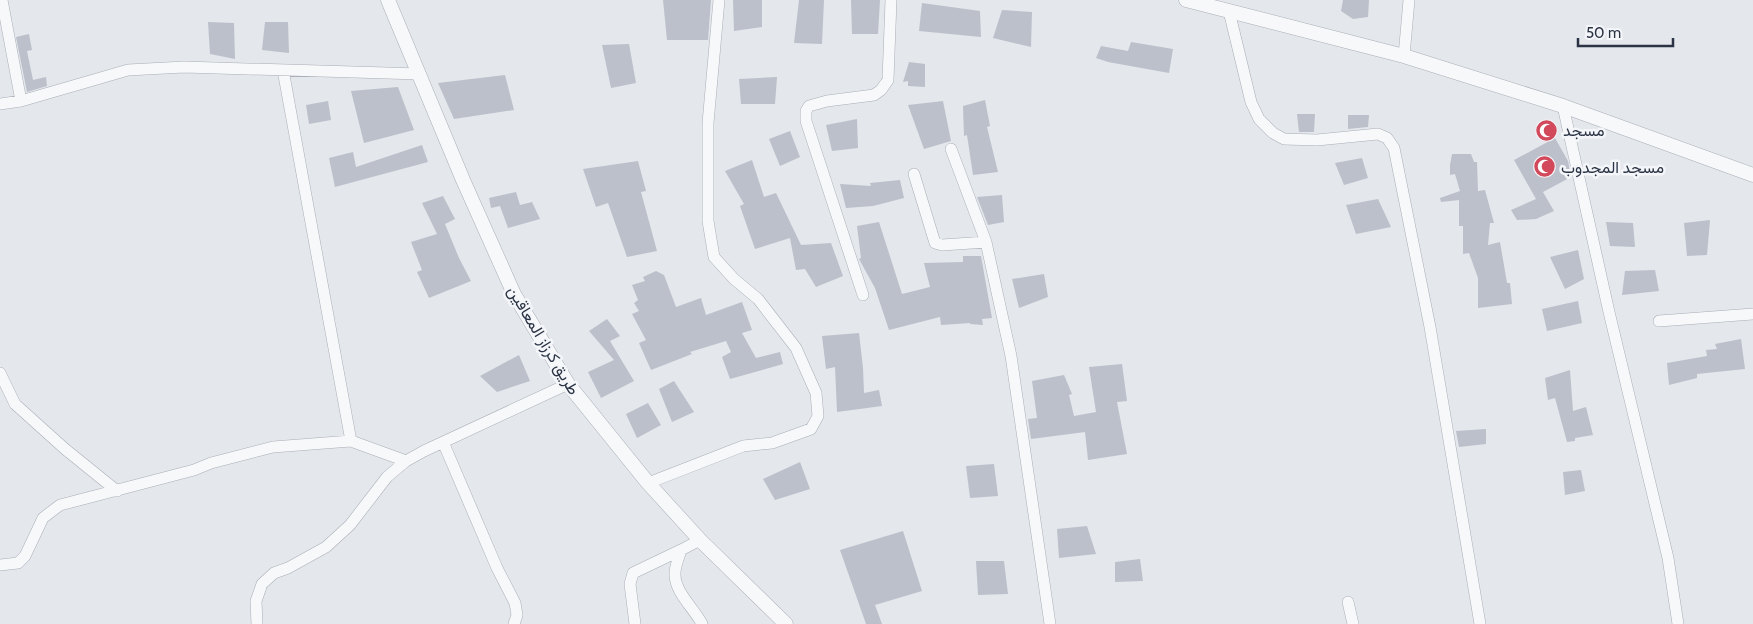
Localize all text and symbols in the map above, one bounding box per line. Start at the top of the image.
scale bar [1578,15,1673,47]
text: 50 m [1586,24,1621,42]
mosque icon: مسجد [1535,118,1559,142]
place label: مسجد [1563,121,1604,140]
mosque icon: مسجد المجدوب [1533,155,1557,179]
place label: مسجد المجدوب [1561,158,1664,178]
street label: طريق كرزاز المعاقين [503,282,584,399]

